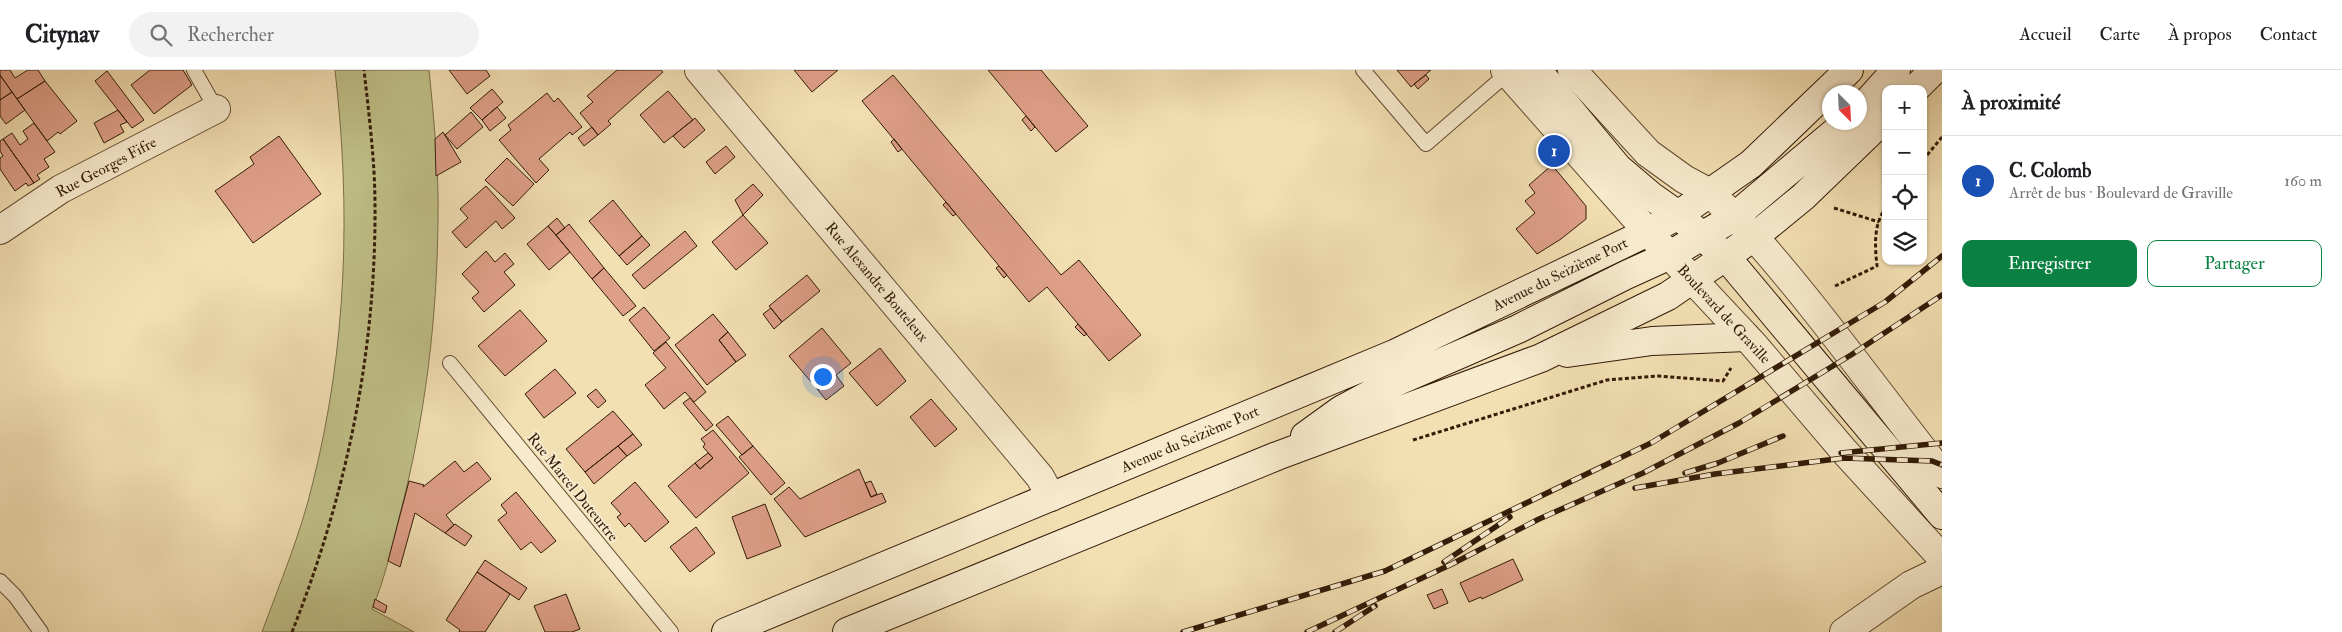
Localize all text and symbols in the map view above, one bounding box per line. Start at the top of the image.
search box [129,12,479,57]
text: Citynav [25,19,99,50]
icon: search [147,21,175,49]
text: Rechercher [187,23,274,47]
text: Accueil [2019,23,2072,46]
text: Carte [2100,23,2140,46]
text: À propos [2168,23,2232,46]
text: Contact [2260,23,2317,46]
north arrow [1822,85,1867,130]
map controls [1882,85,1927,265]
button: + [1882,85,1927,130]
text: À proximité [1962,89,2060,116]
button: − [1882,130,1927,175]
pin: 1 [1538,132,1570,170]
street label: Rue Georges Fifre [53,133,160,202]
text: C. Colomb [2009,159,2091,183]
text: 1 [1975,171,1981,191]
text: 160 m [2284,171,2322,191]
button: locate [1882,175,1927,220]
text: Arrêt de bus · Boulevard de Graville [2009,183,2233,203]
street label: Rue Alexandre Bouteleux [821,219,933,346]
button: layers [1882,220,1927,265]
street label: Avenue du Seizième Port [1489,233,1631,316]
button: Enregistrer [1962,240,2137,287]
button: Partager [2147,240,2322,287]
street label: Boulevard de Graville [1673,261,1774,368]
your location [810,364,836,390]
street label: Avenue du Seizième Port [1117,402,1262,478]
street label: Rue Marcel Duteurtre [523,429,622,545]

